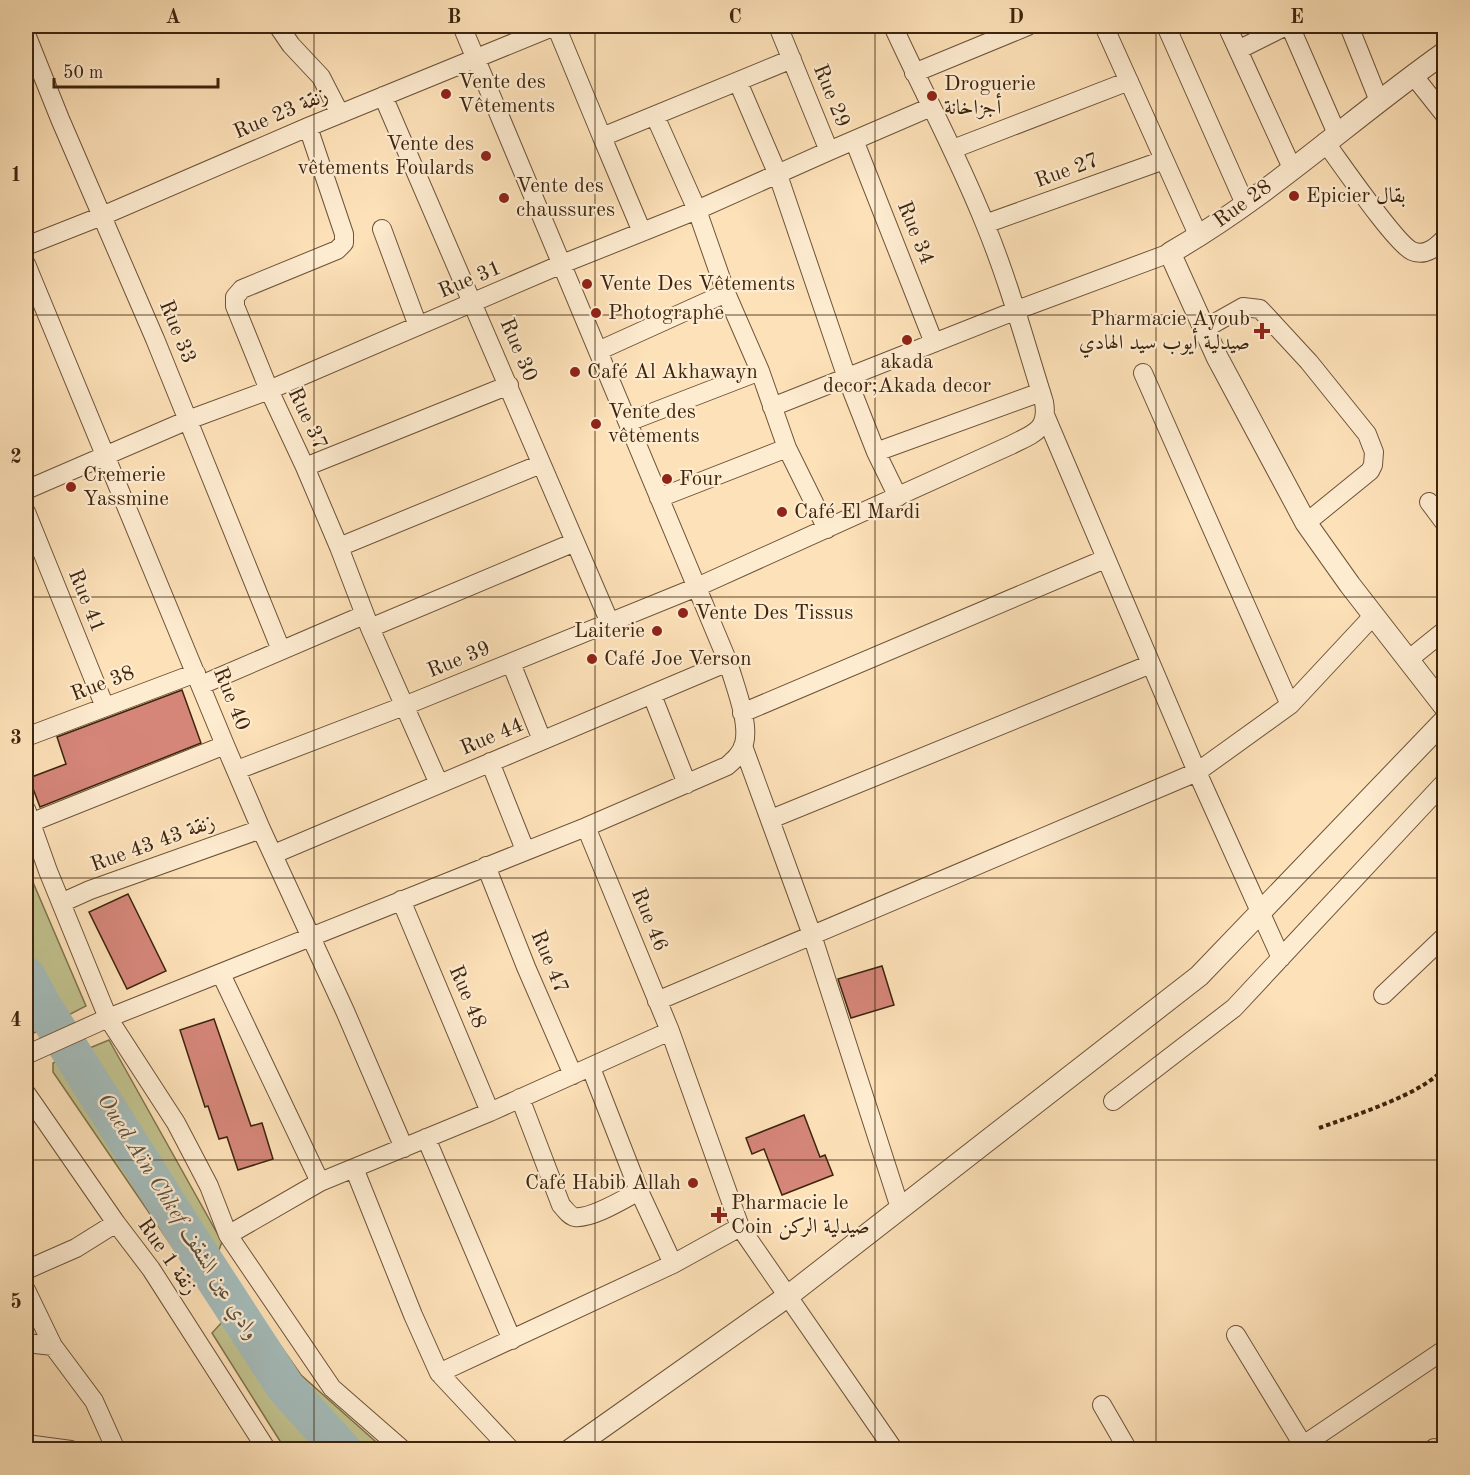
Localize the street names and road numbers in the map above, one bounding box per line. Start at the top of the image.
street label: Rue 29 [809,61,853,131]
street label: Rue 23 زنقة [231,85,331,143]
street label: Rue 27 [1032,150,1102,192]
street label: Rue 28 [1210,176,1276,232]
street label: Rue 34 [893,198,937,268]
street label: Rue 31 [435,257,505,303]
street label: Rue 33 [155,297,199,367]
street label: Rue 30 [495,315,541,385]
street label: Rue 37 [284,385,330,453]
street label: Rue 41 [64,566,108,636]
street label: Rue 39 [424,638,494,682]
street label: Rue 38 [68,662,138,706]
street label: Rue 40 [209,664,253,734]
street label: Rue 44 [457,714,527,760]
street label: Rue 43 زنقة 43 [88,812,218,876]
street label: Rue 46 [627,885,671,955]
street label: Rue 47 [526,927,572,997]
street label: Rue 48 [444,962,490,1032]
street label: Rue 1 زنقة [133,1215,201,1299]

